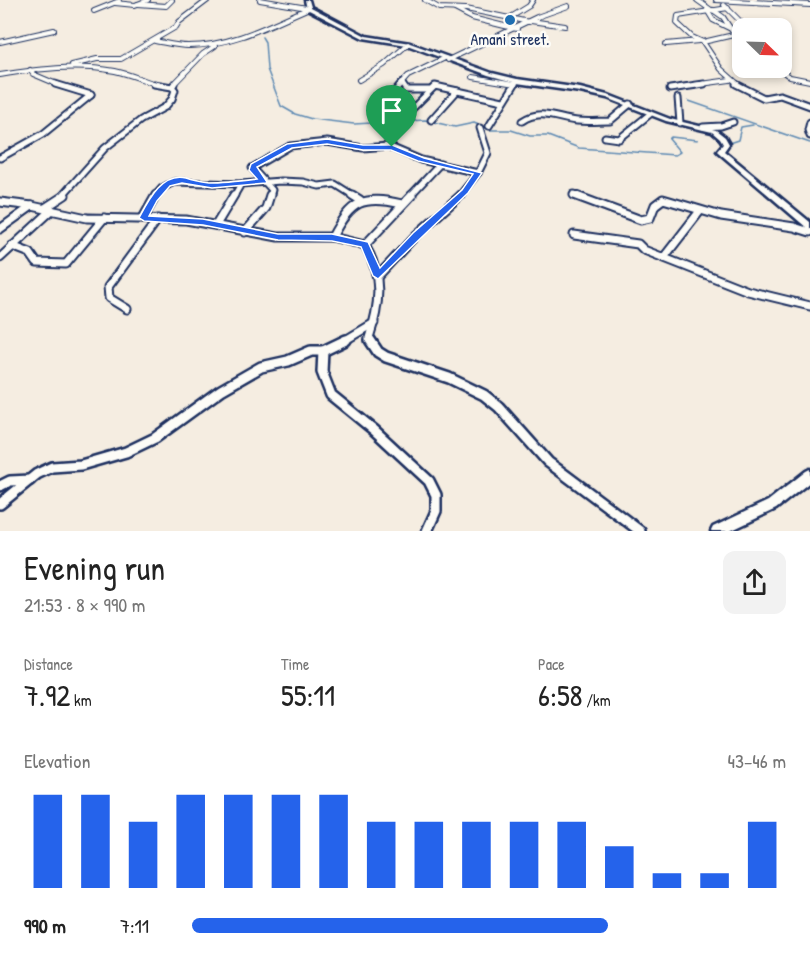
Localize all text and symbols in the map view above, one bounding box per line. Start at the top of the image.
marker: Amani street. [503,13,517,27]
north arrow [732,18,792,78]
map controls [732,18,792,78]
place label: Amani street. [471,28,549,50]
pin [366,85,417,147]
icon: arrive [375,94,408,127]
text: Evening run [24,546,165,590]
button: share [723,551,786,614]
text: 21:53 · 8 × 990 m [24,591,145,618]
text: Distance [24,653,73,675]
text: Time [281,653,309,675]
text: Pace [538,653,565,675]
text: 7.92 [24,675,70,715]
text: 55:11 [281,675,335,715]
text: 6:58 [538,675,583,715]
text: km [70,689,92,711]
text: /km [583,689,611,711]
text: Elevation [24,747,90,774]
text: 43–46 m [727,747,786,774]
text: 990 m [24,912,66,939]
text: 7:11 [120,912,149,939]

